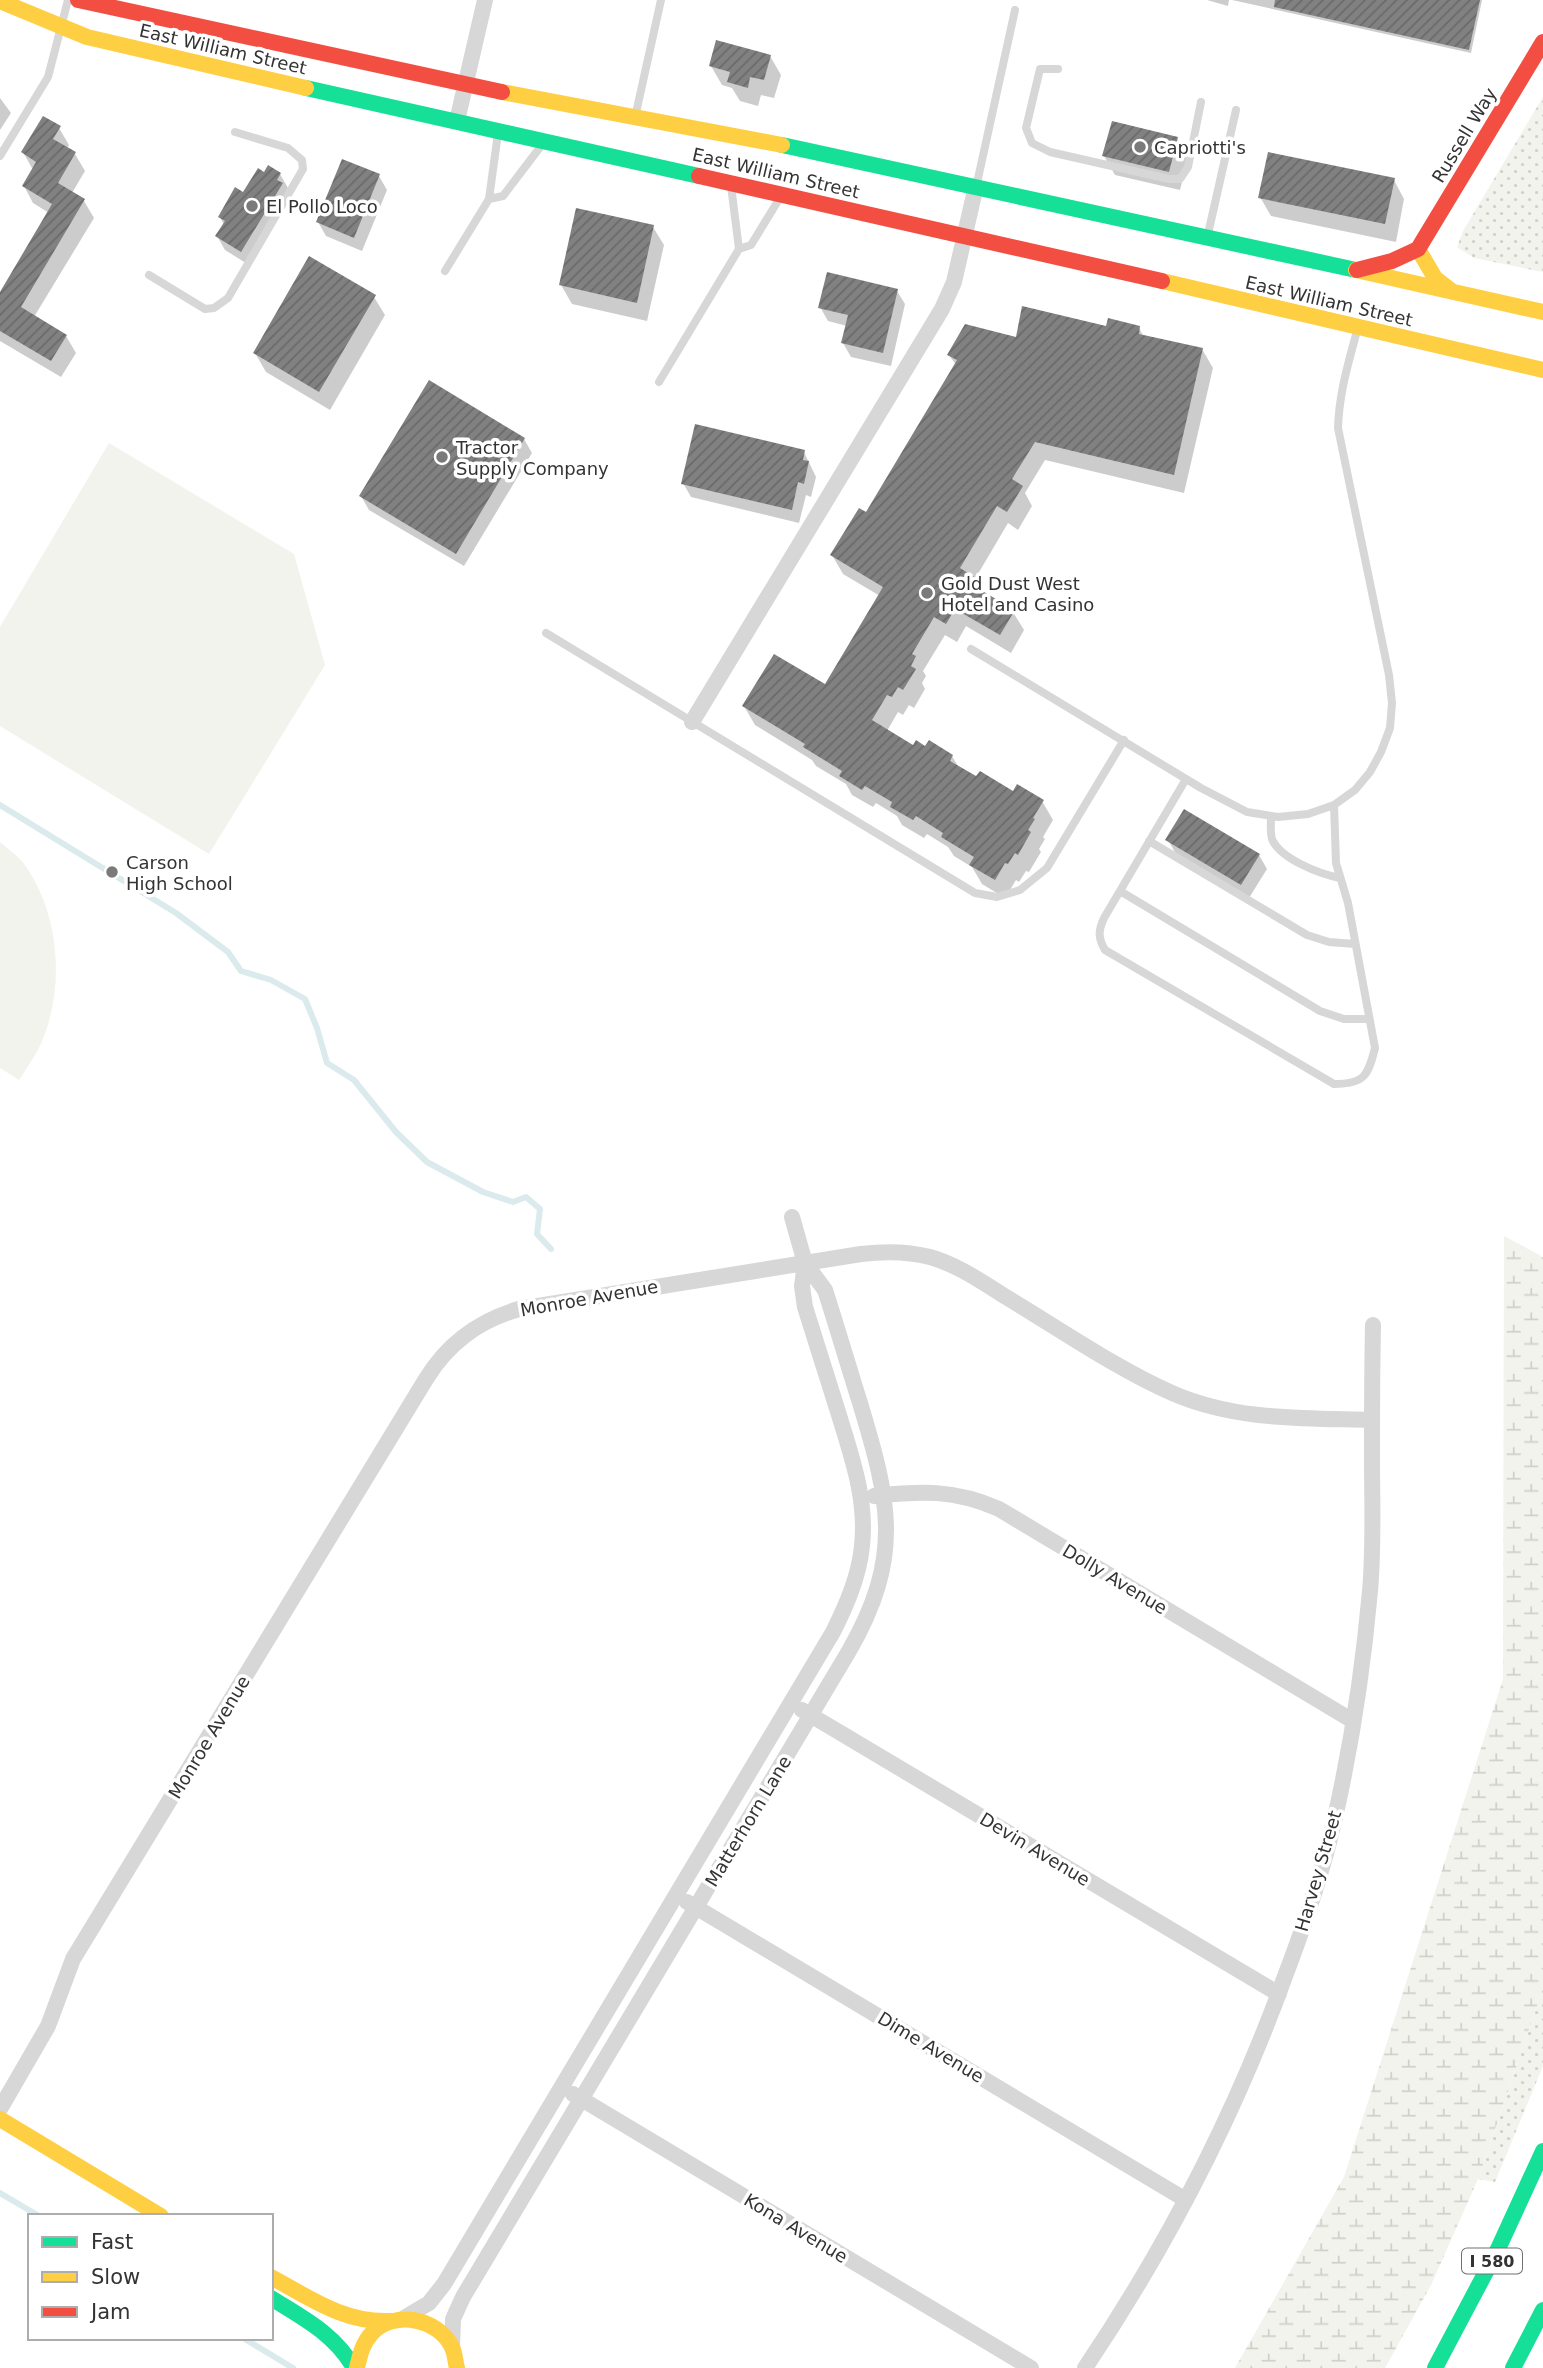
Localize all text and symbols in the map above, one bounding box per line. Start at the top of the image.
street label: East William Street [137,20,309,78]
street label: Russell Way [1427,83,1501,186]
place label: Capriotti's [1154,137,1246,158]
marker: Capriotti's [1132,139,1148,155]
street label: East William Street [690,144,862,202]
place label: El Pollo Loco [266,196,378,217]
marker: El Pollo Loco [244,198,260,214]
street label: East William Street [1243,272,1415,330]
place label: Tractor Supply Company [455,437,609,479]
marker: Tractor Supply Company [434,449,450,465]
place label: Gold Dust West Hotel and Casino [941,573,1094,615]
marker: Gold Dust West Hotel and Casino [919,585,935,601]
place label: Carson High School [126,852,233,894]
marker: Carson High School [104,864,120,880]
street label: Monroe Avenue [518,1276,660,1320]
street label: Dolly Avenue [1059,1540,1171,1618]
street label: Monroe Avenue [164,1672,254,1802]
street label: Matterhorn Lane [701,1752,795,1890]
street label: Devin Avenue [976,1808,1094,1890]
street label: Harvey Street [1291,1808,1345,1934]
street label: Dime Avenue [874,2007,988,2087]
street label: Kona Avenue [740,2189,852,2267]
legend [28,2214,273,2340]
text: Fast [91,2230,133,2254]
road number: I 580 [1462,2248,1522,2274]
text: Slow [91,2265,140,2289]
text: Jam [89,2300,131,2324]

